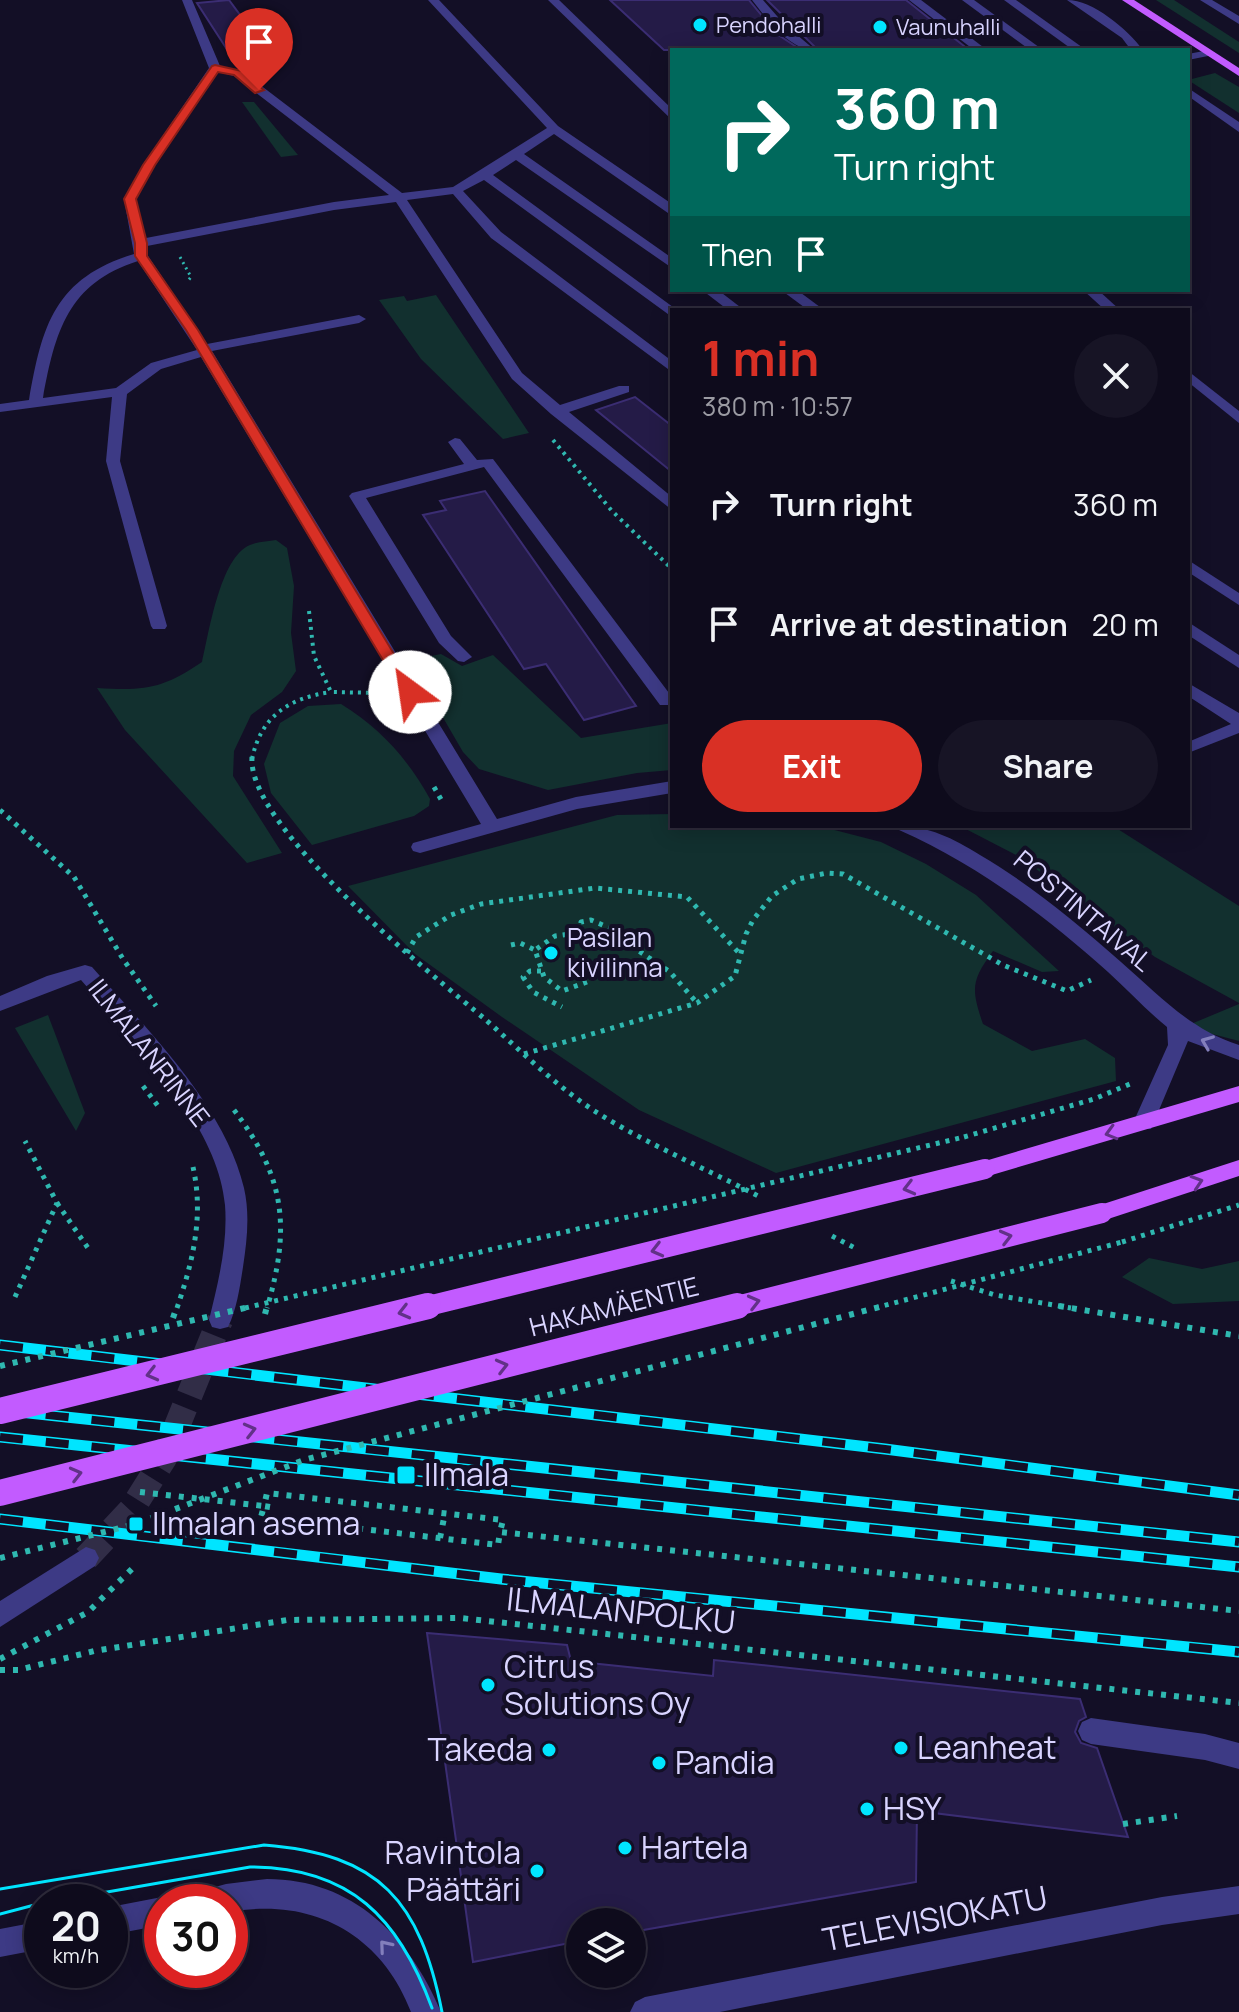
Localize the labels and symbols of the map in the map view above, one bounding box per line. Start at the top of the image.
pin [225,8,293,90]
place label: Pendohalli [716,10,822,40]
place label: Vaunuhalli [896,12,1000,42]
marker: Pendohalli [691,16,709,34]
marker: Vaunuhalli [871,18,889,36]
position arrow [368,650,452,734]
street label: POSTINTAIVAL [1007,841,1161,979]
place label: Pasilan kivilinna [567,919,663,985]
marker: Pasilan kivilinna [542,944,560,962]
street label: ILMALANRINNE [81,971,219,1134]
one-way arrow [1201,1035,1215,1052]
one-way arrow [1104,1124,1118,1140]
one-way arrow [1189,1175,1203,1191]
one-way arrow [903,1179,916,1196]
one-way arrow [998,1230,1012,1247]
one-way arrow [650,1241,664,1258]
street label: HAKAMÄENTIE [525,1268,702,1344]
one-way arrow [747,1294,760,1311]
one-way arrow [398,1303,411,1320]
one-way arrow [495,1358,508,1375]
one-way arrow [145,1365,159,1382]
one-way arrow [243,1423,257,1440]
place label: Ilmala [424,1452,509,1496]
marker: Ilmala [395,1464,417,1486]
one-way arrow [68,1467,82,1484]
place label: Ilmalan asema [152,1501,360,1545]
marker: Ilmalan asema [127,1515,145,1533]
street label: ILMALANPOLKU [505,1576,738,1644]
place label: Citrus Solutions Oy [504,1644,691,1725]
marker: Citrus Solutions Oy [479,1676,497,1694]
place label: Leanheat [917,1725,1057,1769]
place label: Takeda [427,1727,533,1771]
marker: Leanheat [892,1739,910,1757]
place label: Pandia [675,1740,774,1784]
marker: Takeda [540,1741,558,1759]
marker: Pandia [650,1754,668,1772]
place label: HSY [883,1786,942,1830]
marker: HSY [858,1800,876,1818]
place label: Hartela [641,1825,748,1869]
place label: Ravintola Päättäri [385,1830,521,1911]
marker: Hartela [616,1839,634,1857]
marker: Ravintola Päättäri [528,1862,546,1880]
street label: TELEVISIOKATU [819,1875,1051,1961]
speed limit sign: 30 [144,1884,248,1988]
one-way arrow [380,1941,395,1956]

